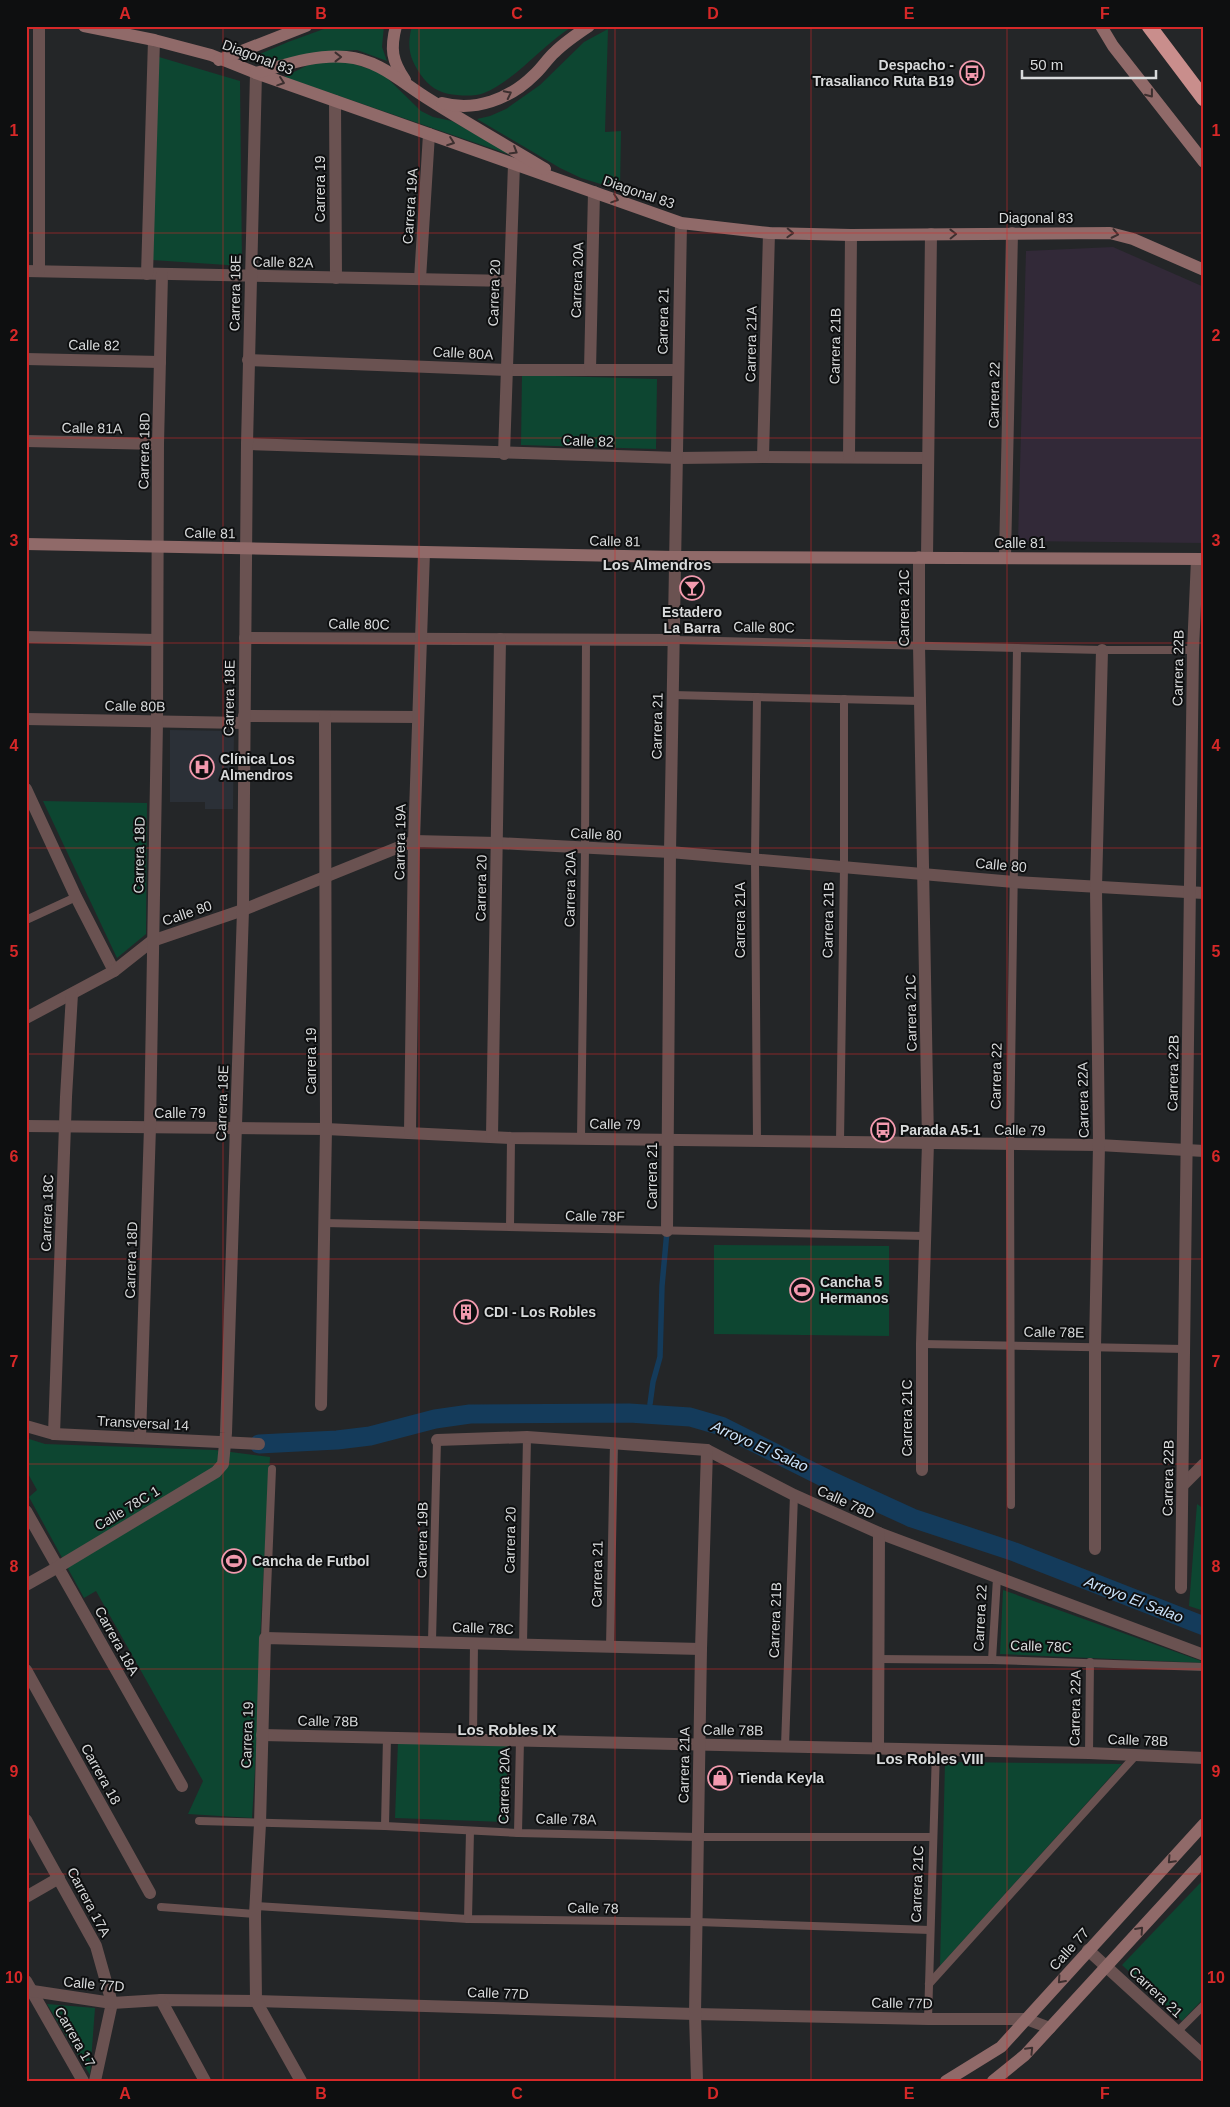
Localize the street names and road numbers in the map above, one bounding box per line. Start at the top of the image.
street label: Diagonal 83 [220,36,296,78]
street label: Carrera 19 [312,155,328,222]
street label: Carrera 19A [399,167,421,245]
street label: Diagonal 83 [601,172,677,212]
street label: Diagonal 83 [999,210,1074,226]
street label: Carrera 20A [568,241,586,318]
street label: Calle 82A [253,253,314,271]
street label: Carrera 18E [226,255,244,331]
street label: Carrera 20 [485,259,503,327]
street label: Carrera 21 [654,287,672,355]
street label: Carrera 21A [742,305,760,382]
street label: Carrera 21B [826,308,844,384]
street label: Calle 82 [68,337,120,353]
street label: Calle 80A [432,343,494,363]
street label: Carrera 22 [985,361,1003,429]
street label: Carrera 18D [135,412,153,490]
street label: Calle 81A [62,419,123,437]
street label: Calle 82 [562,432,614,450]
street label: Calle 81 [184,525,236,541]
street label: Calle 81 [589,533,641,549]
street label: Calle 81 [994,535,1046,551]
street label: Carrera 21C [896,569,912,647]
street label: Calle 80C [328,615,390,633]
street label: Calle 80C [733,618,795,636]
street label: Carrera 22B [1169,630,1187,706]
street label: Carrera 18E [220,660,238,736]
street label: Carrera 21 [648,692,666,760]
street label: Calle 80B [105,697,165,715]
street label: Carrera 19A [391,803,409,880]
street label: Carrera 18D [130,816,148,894]
street label: Calle 80 [570,825,622,843]
street label: Carrera 20A [561,850,579,927]
street label: Carrera 20 [472,854,490,922]
street label: Calle 80 [975,855,1027,875]
street label: Carrera 21A [732,881,748,958]
street label: Carrera 21B [819,882,837,958]
street label: Calle 80 [160,897,214,929]
street label: Carrera 21C [902,974,920,1052]
street label: Carrera 19 [303,1027,319,1094]
street label: Carrera 22B [1164,1035,1182,1111]
street label: Carrera 22 [987,1042,1005,1110]
street label: Carrera 22A [1074,1061,1092,1138]
street label: Carrera 18E [213,1065,231,1141]
street label: Calle 79 [154,1105,206,1121]
street label: Calle 79 [589,1116,641,1132]
street label: Calle 79 [994,1122,1046,1138]
street label: Carrera 21 [644,1142,660,1209]
street label: Carrera 18C [38,1174,56,1252]
street label: Calle 78F [565,1207,625,1225]
street label: Carrera 18D [122,1221,140,1299]
street label: Calle 78E [1024,1323,1084,1341]
street label: Carrera 21C [899,1379,915,1457]
street label: Transversal 14 [97,1413,190,1433]
street label: Carrera 22B [1159,1440,1177,1516]
street label: Calle 78C 1 [92,1482,163,1534]
street label: Calle 78D [815,1482,877,1522]
street label: Carrera 19B [413,1502,431,1578]
street label: Carrera 20 [501,1506,519,1574]
street label: Carrera 21 [588,1540,606,1608]
street label: Carrera 21B [766,1582,784,1658]
street label: Carrera 22 [970,1584,990,1652]
street label: Carrera 18A [92,1604,143,1679]
street label: Calle 78C [452,1619,514,1637]
street label: Calle 78C [1010,1637,1072,1655]
street label: Carrera 22A [1066,1669,1084,1746]
street label: Carrera 19 [238,1701,256,1769]
street label: Calle 78B [298,1712,358,1730]
street label: Calle 78B [703,1721,763,1739]
street label: Carrera 21A [675,1726,693,1803]
street label: Calle 78B [1107,1731,1169,1749]
street label: Carrera 18 [78,1741,124,1807]
street label: Carrera 20A [495,1747,513,1824]
street label: Calle 78A [536,1810,597,1828]
street label: Carrera 21C [908,1845,926,1923]
street label: Carrera 17A [64,1865,114,1940]
street label: Calle 78 [567,1900,619,1916]
street label: Calle 77 [1046,1924,1092,1973]
street label: Carrera 21 [1126,1963,1186,2021]
street label: Calle 77D [63,1973,125,1995]
street label: Calle 77D [467,1984,529,2002]
street label: Calle 77D [871,1994,933,2012]
street label: Carrera 17 [51,2004,99,2070]

